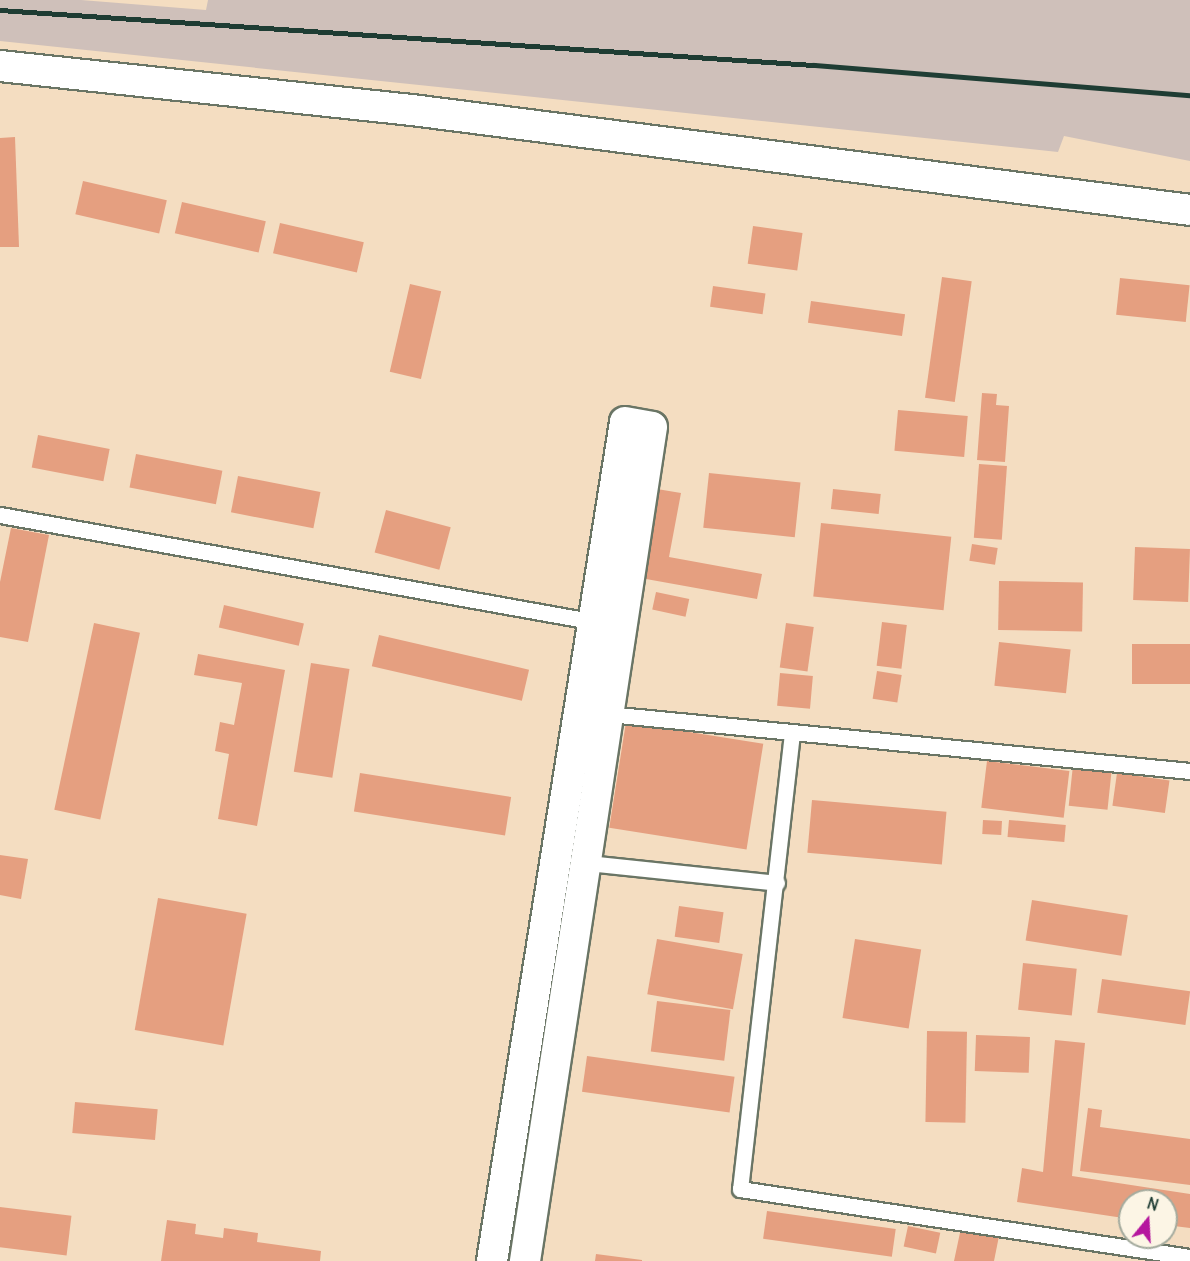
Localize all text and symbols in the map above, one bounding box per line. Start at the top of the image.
north arrow [1118,1189,1178,1249]
text: N [1145,1193,1161,1215]

